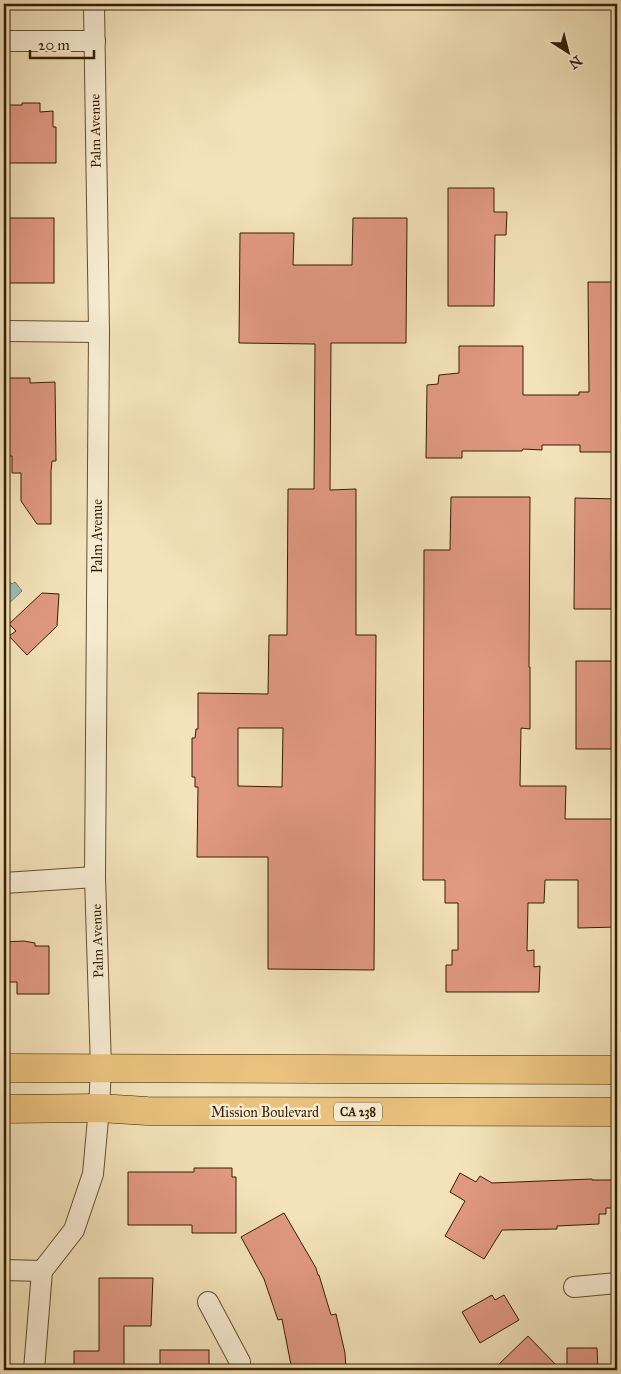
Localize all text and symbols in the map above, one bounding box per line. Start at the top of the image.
scale bar [30,28,94,60]
north arrow [544,28,594,78]
text: 20 m [38,36,70,54]
text: N [565,52,585,73]
street label: Palm Avenue [86,94,105,168]
street label: Palm Avenue [89,499,106,573]
street label: Palm Avenue [88,903,107,978]
road number: CA 238 [334,1102,382,1122]
street label: Mission Boulevard [211,1104,319,1121]

